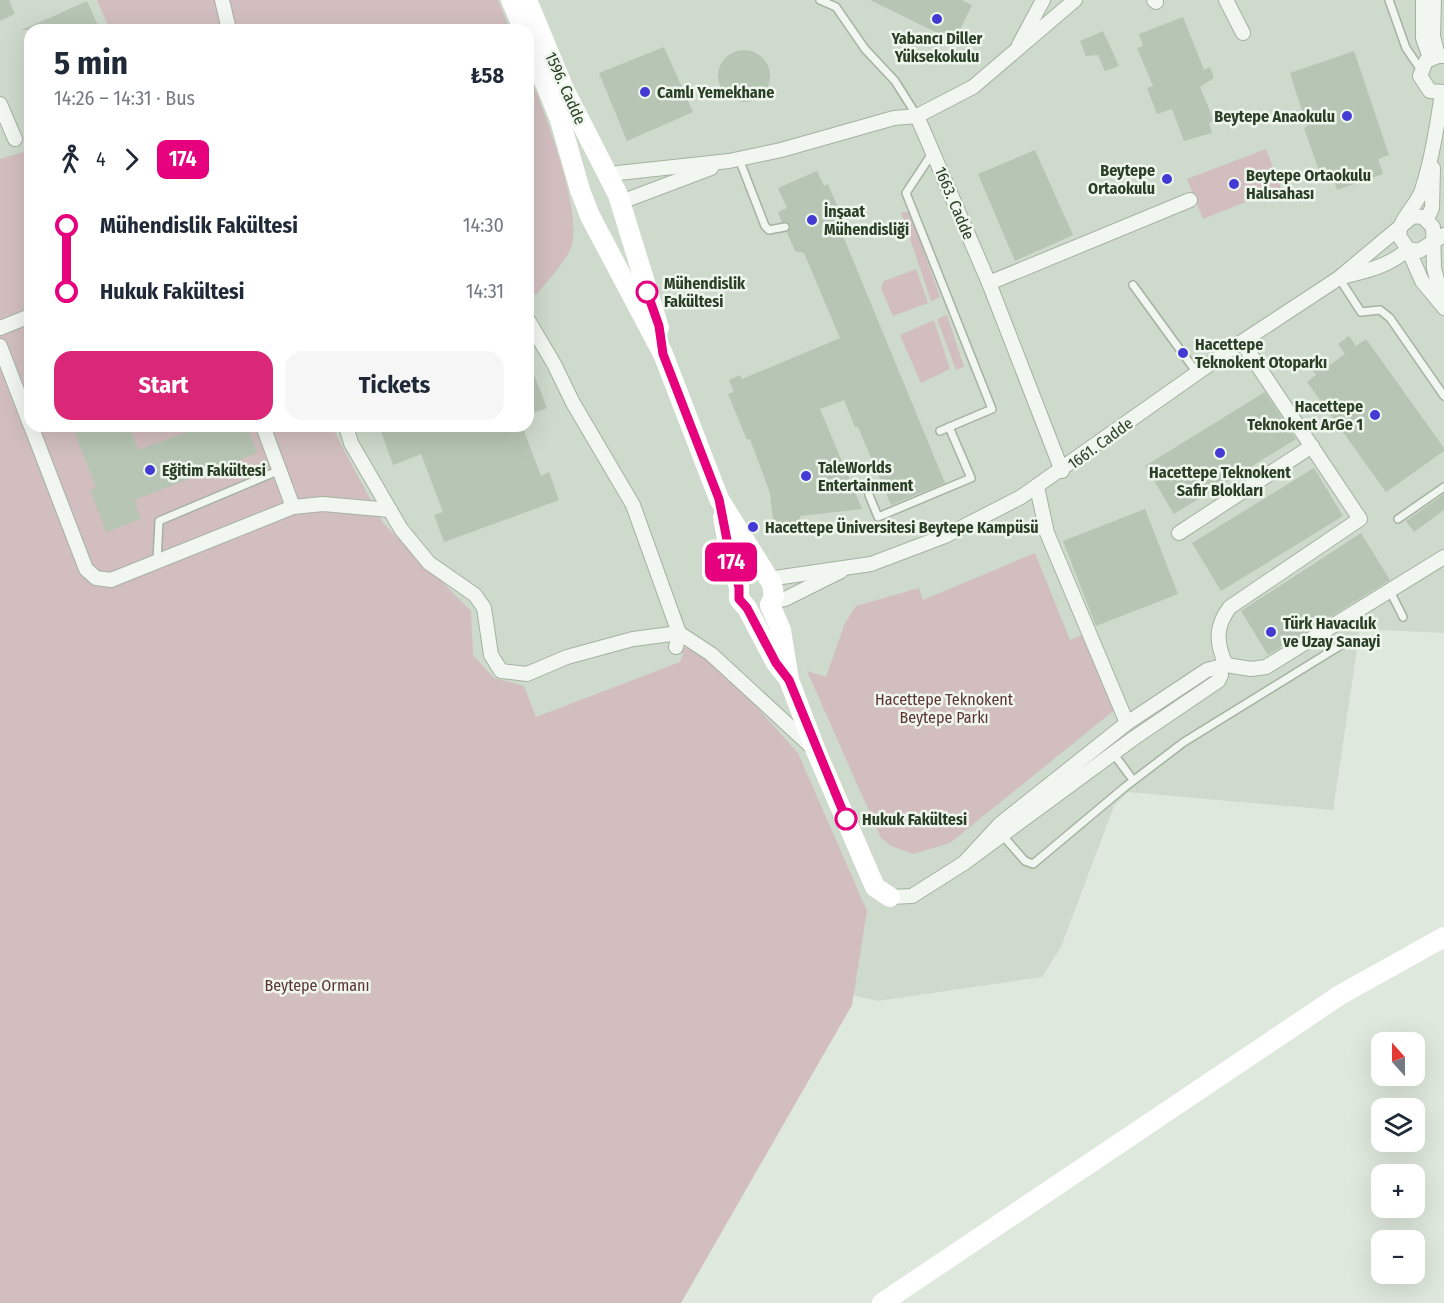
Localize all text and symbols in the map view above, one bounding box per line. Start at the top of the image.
marker: Yabancı Diller Yüksekokulu [930,12,944,26]
place label: Yabancı Diller Yüksekokulu [891,29,983,66]
text: 5 min [54,43,128,83]
street label: 1596. Cadde [541,49,590,127]
text: ₺58 [471,62,504,89]
place label: Camlı Yemekhane [657,83,774,102]
marker: Camlı Yemekhane [638,85,652,99]
text: 14:26 – 14:31 · Bus [54,86,195,110]
place label: Beytepe Anaokulu [1214,107,1335,126]
marker: Beytepe Anaokulu [1340,109,1354,123]
icon: walk [54,143,87,176]
icon: forward [115,143,148,176]
text: 174 [169,146,197,172]
text: 4 [96,147,106,171]
place label: Beytepe Ortaokulu [1088,161,1155,198]
street label: 1663. Cadde [931,164,978,243]
place label: Beytepe Ortaokulu Halısahası [1246,166,1371,203]
marker: Beytepe Ortaokulu [1160,172,1174,186]
marker: Beytepe Ortaokulu Halısahası [1227,177,1241,191]
place label: İnşaat Mühendisliği [824,202,909,239]
text: Mühendislik Fakültesi [100,212,298,239]
text: 14:30 [463,213,504,237]
marker: İnşaat Mühendisliği [805,213,819,227]
place label: Mühendislik Fakültesi [664,274,746,311]
text: Hukuk Fakültesi [100,278,244,305]
text: 14:31 [466,279,504,303]
marker: Mühendislik Fakültesi [636,281,658,303]
place label: Hacettepe Teknokent Otoparkı [1195,335,1327,372]
marker: Hacettepe Teknokent Otoparkı [1176,346,1190,360]
button: Start [54,351,273,420]
button: Tickets [285,351,504,420]
place label: Hacettepe Teknokent ArGe 1 [1247,397,1363,434]
marker: Hacettepe Teknokent ArGe 1 [1368,408,1382,422]
street label: 1661. Cadde [1064,413,1137,473]
marker: Hacettepe Teknokent Safir Blokları [1213,446,1227,460]
place label: TaleWorlds Entertainment [818,458,914,495]
place label: Eğitim Fakültesi [162,461,266,480]
marker: Eğitim Fakültesi [143,463,157,477]
place label: Hacettepe Teknokent Safir Blokları [1149,463,1291,500]
marker: TaleWorlds Entertainment [799,469,813,483]
place label: Hacettepe Üniversitesi Beytepe Kampüsü [765,517,1039,537]
marker: Hacettepe Üniversitesi Beytepe Kampüsü [746,520,760,534]
line badge: 174 [696,542,765,582]
text: 174 [717,549,745,575]
place label: Türk Havacılık ve Uzay Sanayi [1282,614,1380,651]
marker: Türk Havacılık ve Uzay Sanayi [1264,625,1278,639]
park label: Hacettepe Teknokent Beytepe Parkı [875,690,1014,727]
marker: Hukuk Fakültesi [835,808,857,830]
place label: Hukuk Fakültesi [862,810,967,829]
park label: Beytepe Ormanı [264,976,370,995]
north arrow [1371,1032,1425,1086]
map controls [1371,1032,1425,1284]
button: layers [1371,1098,1425,1152]
button: + [1371,1164,1425,1218]
button: − [1371,1230,1425,1284]

